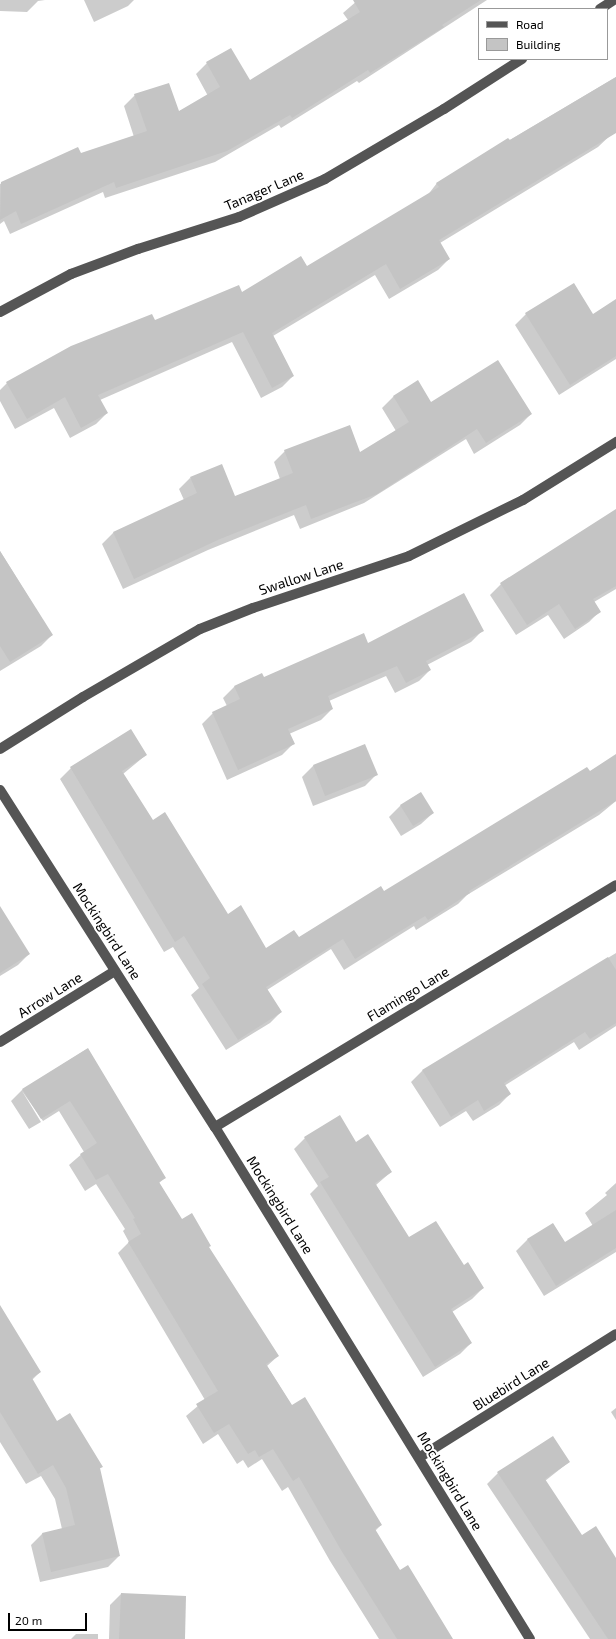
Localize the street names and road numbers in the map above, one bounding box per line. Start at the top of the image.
street label: Tanager Lane [222,166,306,214]
street label: Swallow Lane [256,555,346,599]
street label: Mockingbird Lane [69,879,145,983]
street label: Flamingo Lane [364,963,452,1025]
street label: Arrow Lane [15,969,85,1021]
street label: Mockingbird Lane [243,1153,317,1257]
street label: Bluebird Lane [470,1354,552,1414]
street label: Mockingbird Lane [414,1429,486,1533]

